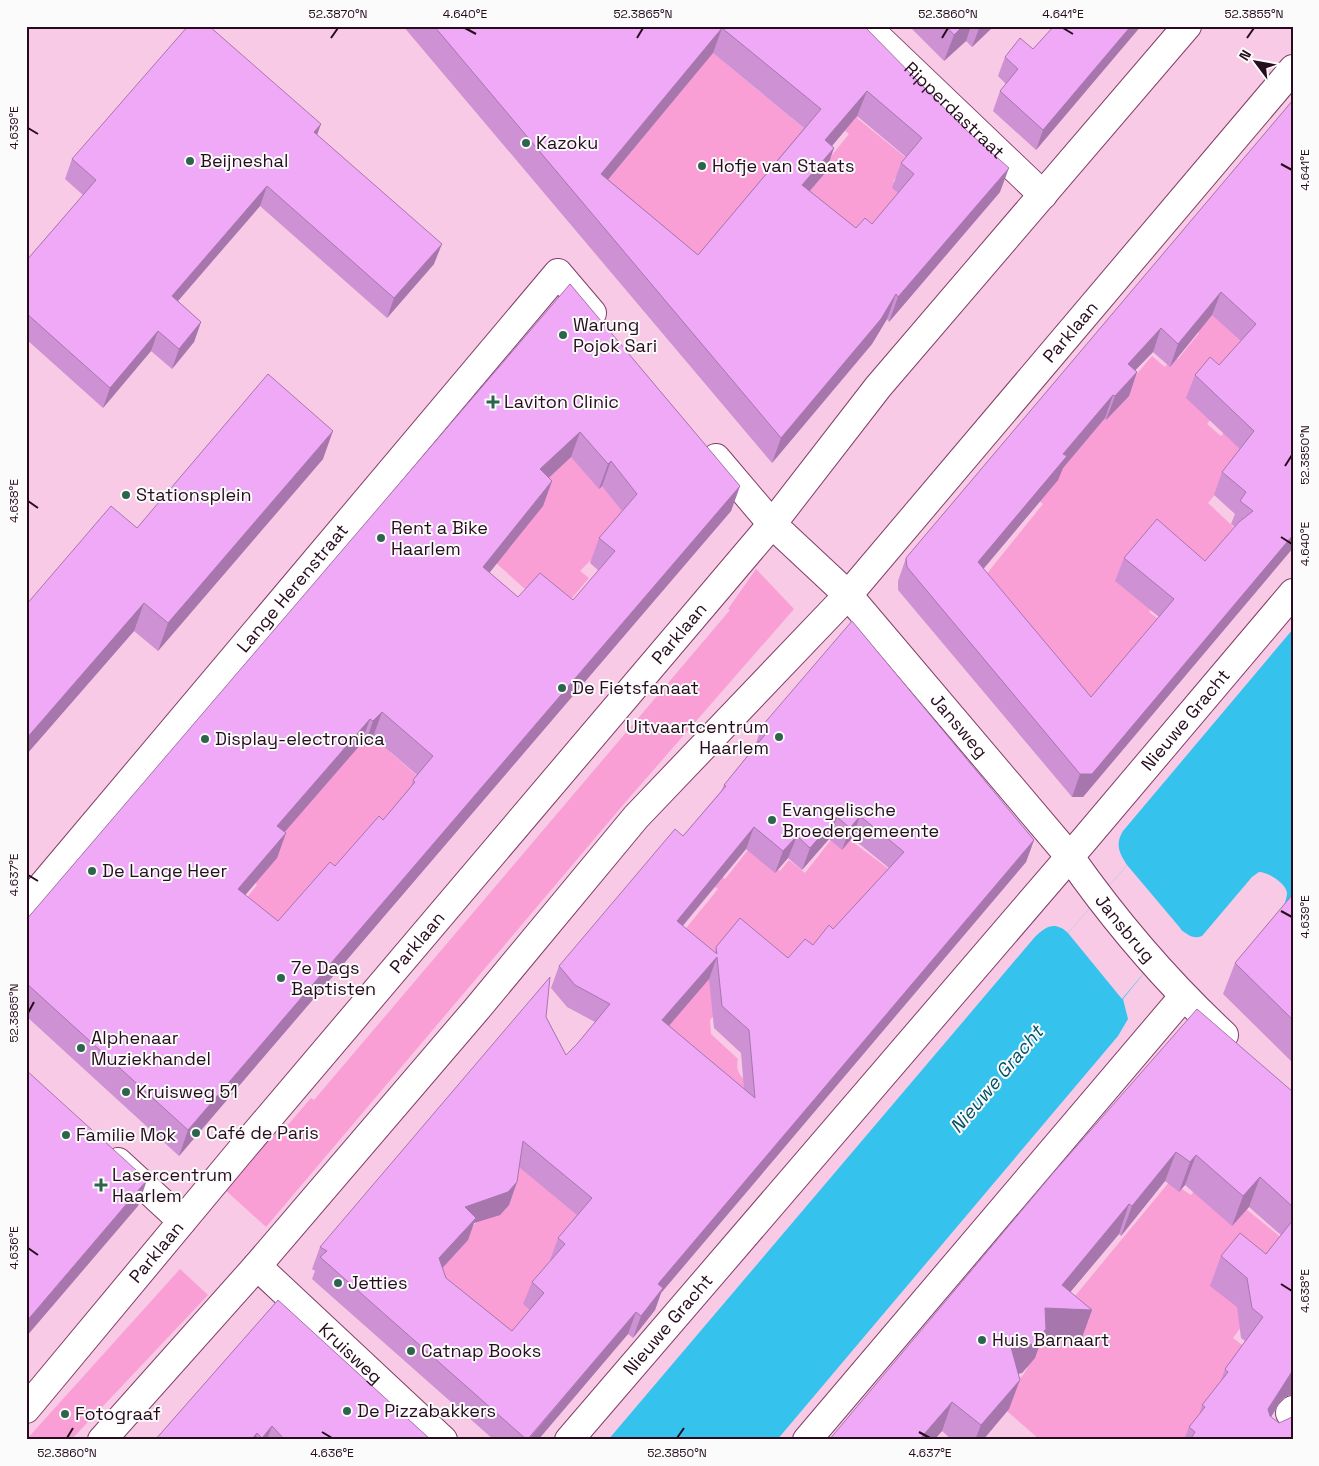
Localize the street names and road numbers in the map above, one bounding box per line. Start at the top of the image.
street label: Ripperdastraat [899,57,1010,163]
street label: Parklaan [1038,296,1103,367]
street label: Lange Herenstraat [232,519,353,657]
street label: Parklaan [646,598,711,669]
street label: Nieuwe Gracht [1136,664,1235,775]
street label: Jansweg [925,688,993,762]
street label: Jansbrug [1090,889,1160,967]
street label: Parklaan [384,907,450,978]
street label: Parklaan [124,1216,188,1287]
street label: Nieuwe Gracht [618,1269,717,1380]
street label: Kruisweg [314,1318,388,1388]

